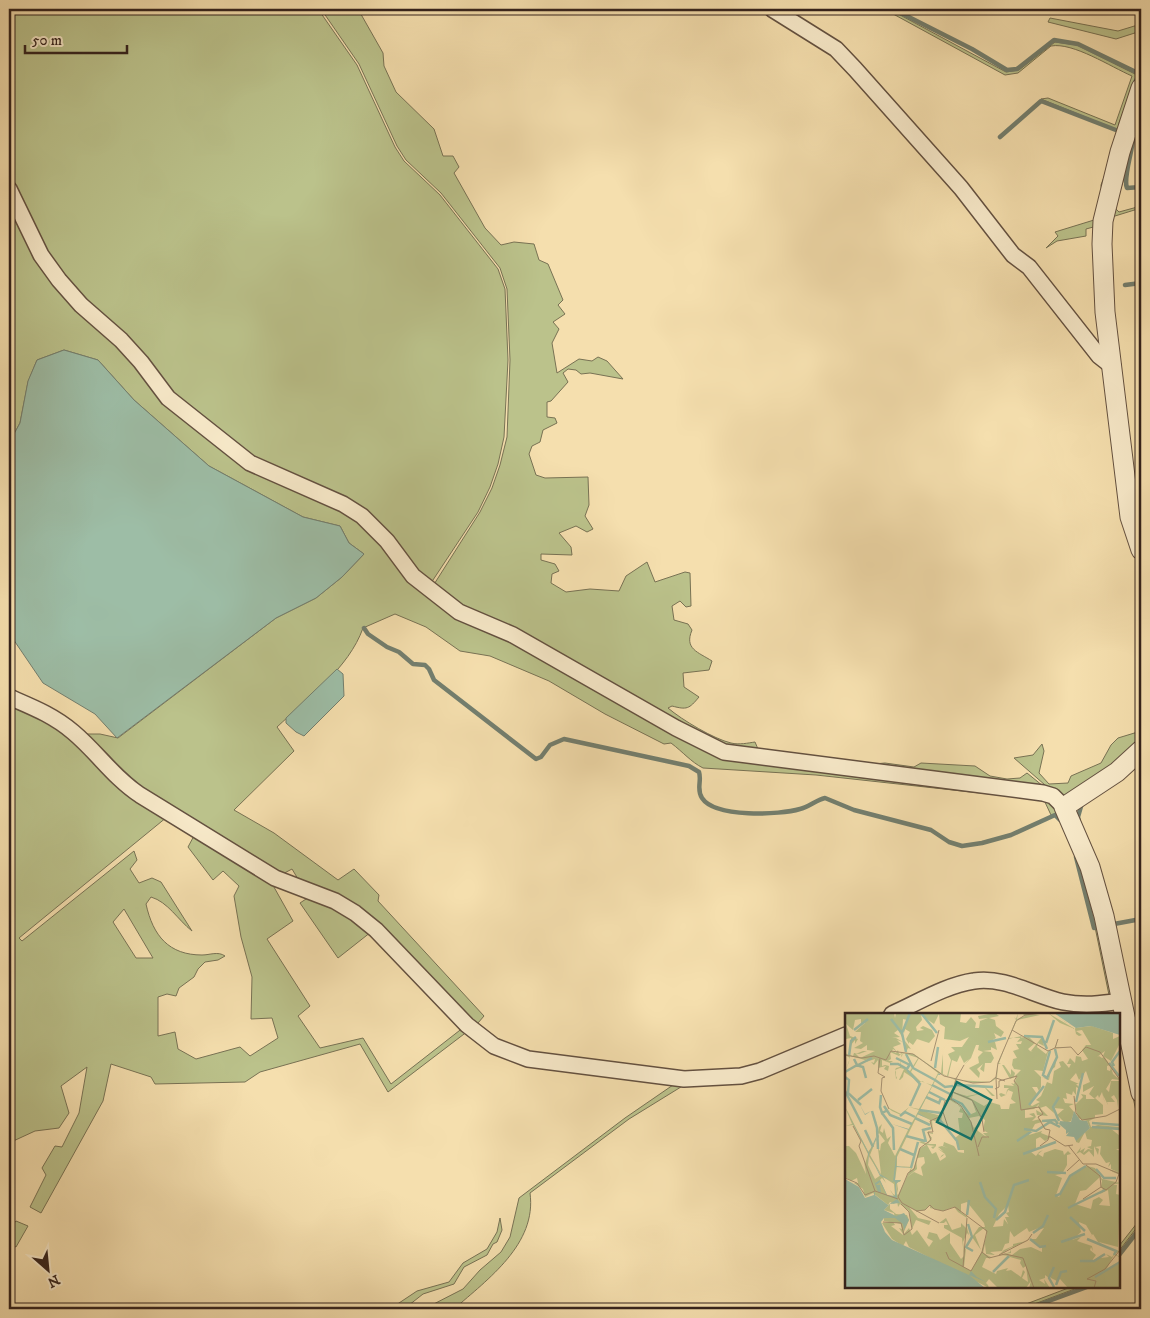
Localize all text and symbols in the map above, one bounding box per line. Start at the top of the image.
scale bar [25,22,128,54]
text: 50 m [32,31,62,50]
inset map [845,1013,1120,1288]
north arrow [22,1246,72,1296]
text: N [44,1270,63,1292]

